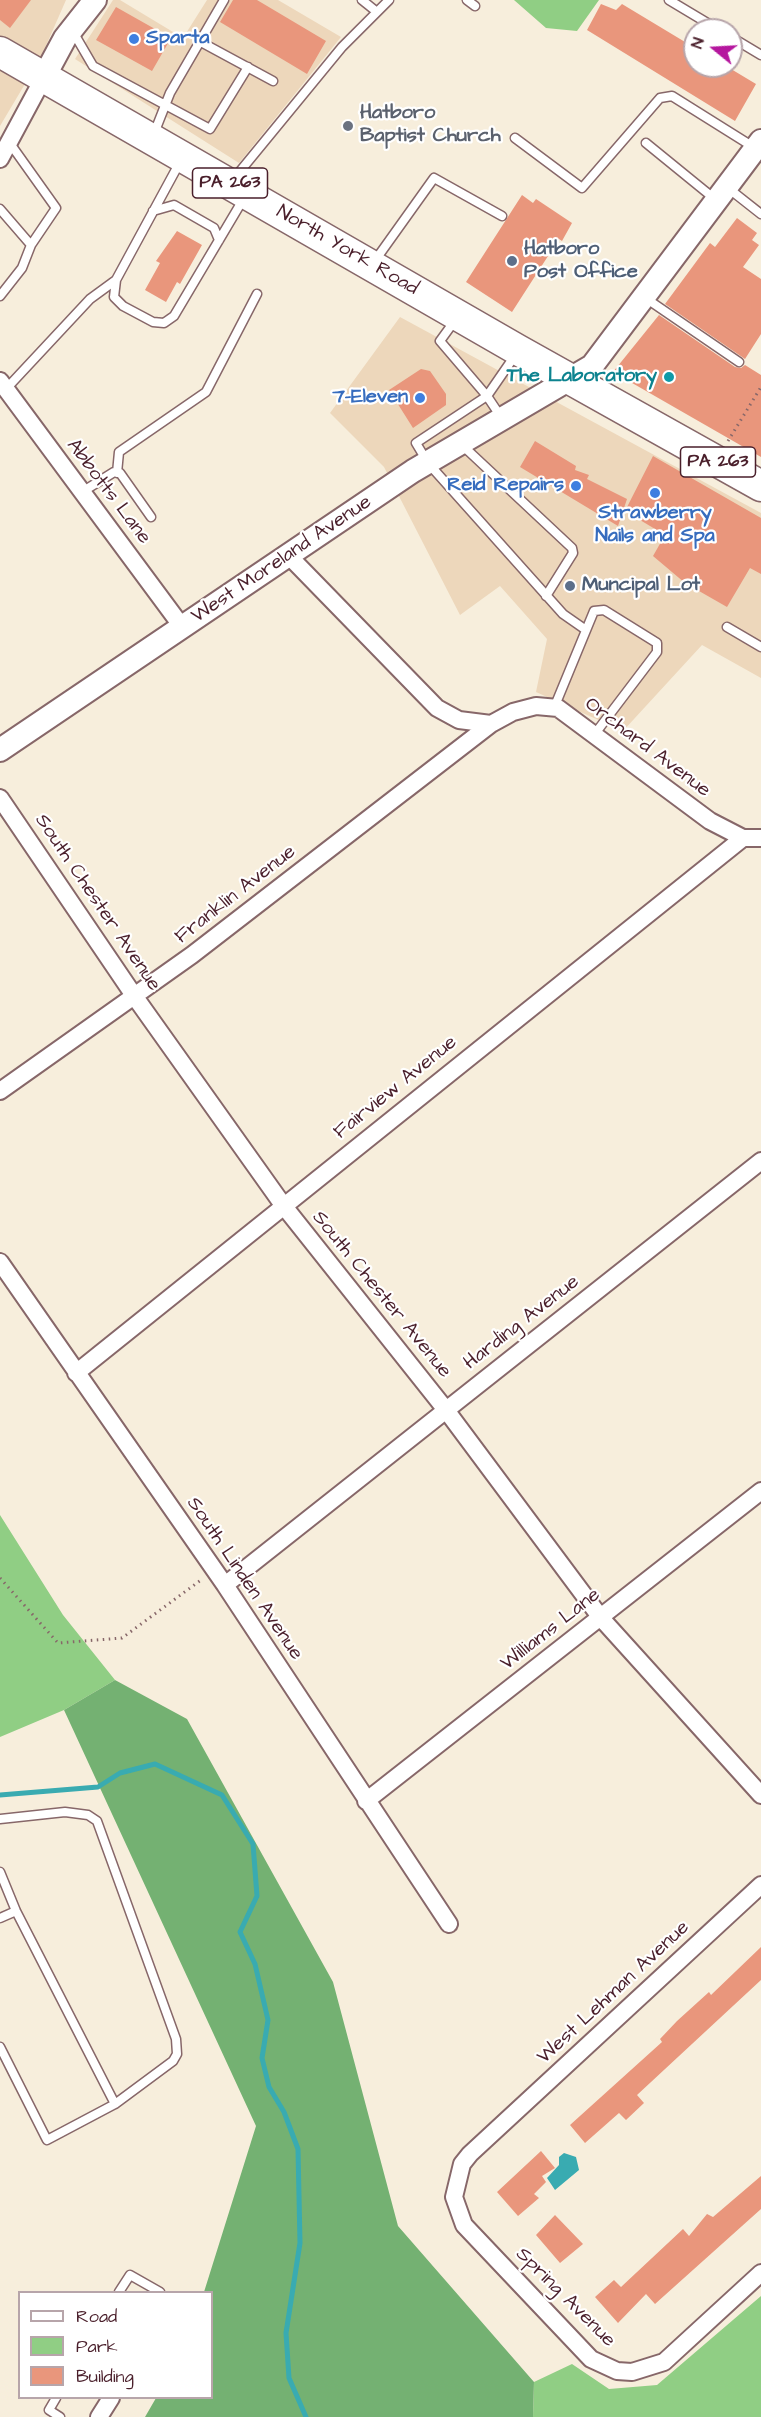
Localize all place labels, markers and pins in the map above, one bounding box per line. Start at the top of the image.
place label: Sparta [146,27,209,51]
marker: Sparta [127,32,141,46]
place label: Hatboro Baptist Church [360,102,501,149]
marker: Hatboro Baptist Church [341,119,355,133]
place label: Hatboro Post Office [524,238,638,285]
marker: Hatboro Post Office [505,254,519,268]
place label: The Laboratory [507,365,657,389]
marker: The Laboratory [662,370,676,384]
place label: 7-Eleven [332,386,408,410]
marker: 7-Eleven [413,391,427,405]
place label: Reid Repairs [447,474,564,498]
marker: Reid Repairs [569,479,583,493]
marker: Strawberry Nails and Spa [648,486,662,500]
place label: Strawberry Nails and Spa [595,502,715,549]
place label: Muncipal Lot [582,574,700,598]
marker: Muncipal Lot [563,579,577,593]

